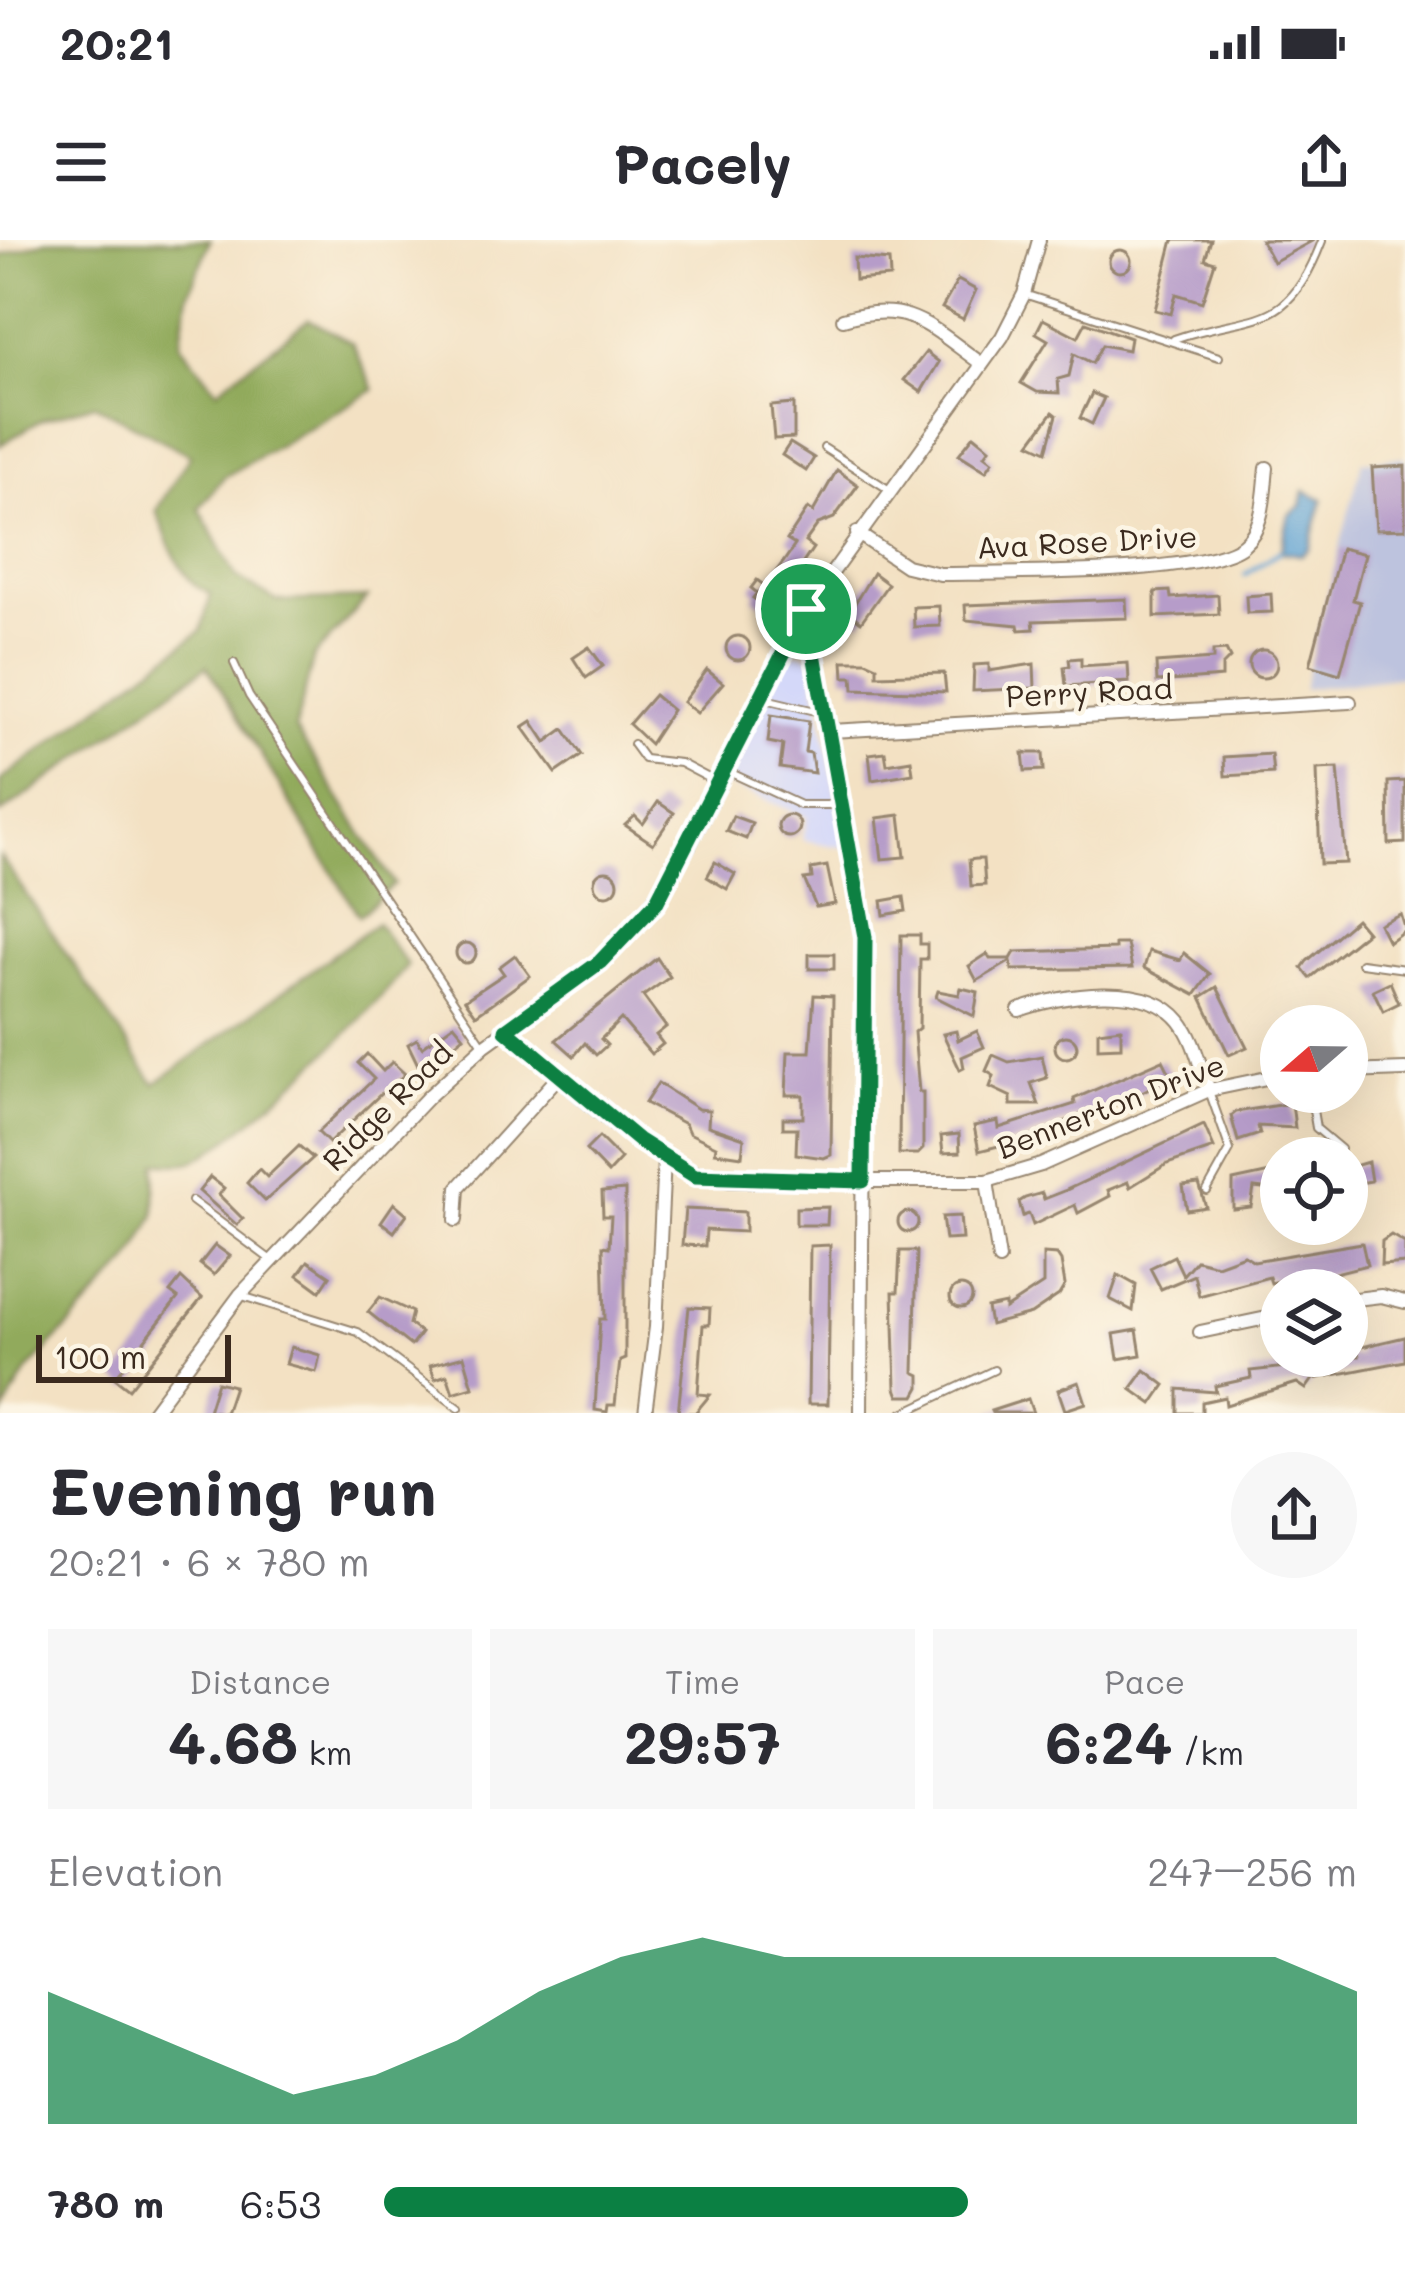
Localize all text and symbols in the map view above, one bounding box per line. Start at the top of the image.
text: 20:21 [60,13,173,71]
text: Pacely [613,127,792,198]
icon: menu [48,129,114,195]
icon: share [1291,129,1357,195]
street label: Ava Rose Drive [976,515,1198,567]
pin [755,558,857,660]
icon: arrive [773,576,839,642]
street label: Perry Road [1004,667,1173,715]
north arrow [1260,1005,1368,1113]
map controls [1260,1005,1368,1377]
street label: Ridge Road [313,1032,460,1179]
street label: Bennerton Drive [991,1043,1230,1167]
button: locate [1260,1137,1368,1245]
button: layers [1260,1269,1368,1377]
scale bar [36,1329,231,1382]
text: 100 m [54,1334,146,1377]
text: Evening run [48,1447,437,1533]
button: share [1231,1452,1357,1578]
text: 20:21 · 6 × 780 m [48,1535,369,1586]
text: Distance [189,1659,331,1702]
text: Time [665,1659,740,1702]
text: Pace [1105,1659,1185,1702]
text: 4.68 [168,1702,298,1780]
text: 29:57 [624,1702,781,1780]
text: 6:24 [1046,1702,1172,1780]
text: km [298,1730,352,1773]
text: /km [1172,1730,1244,1773]
text: Elevation [48,1845,223,1896]
text: 247–256 m [1147,1845,1357,1896]
text: 780 m [48,2177,164,2228]
text: 6:53 [240,2177,321,2228]

